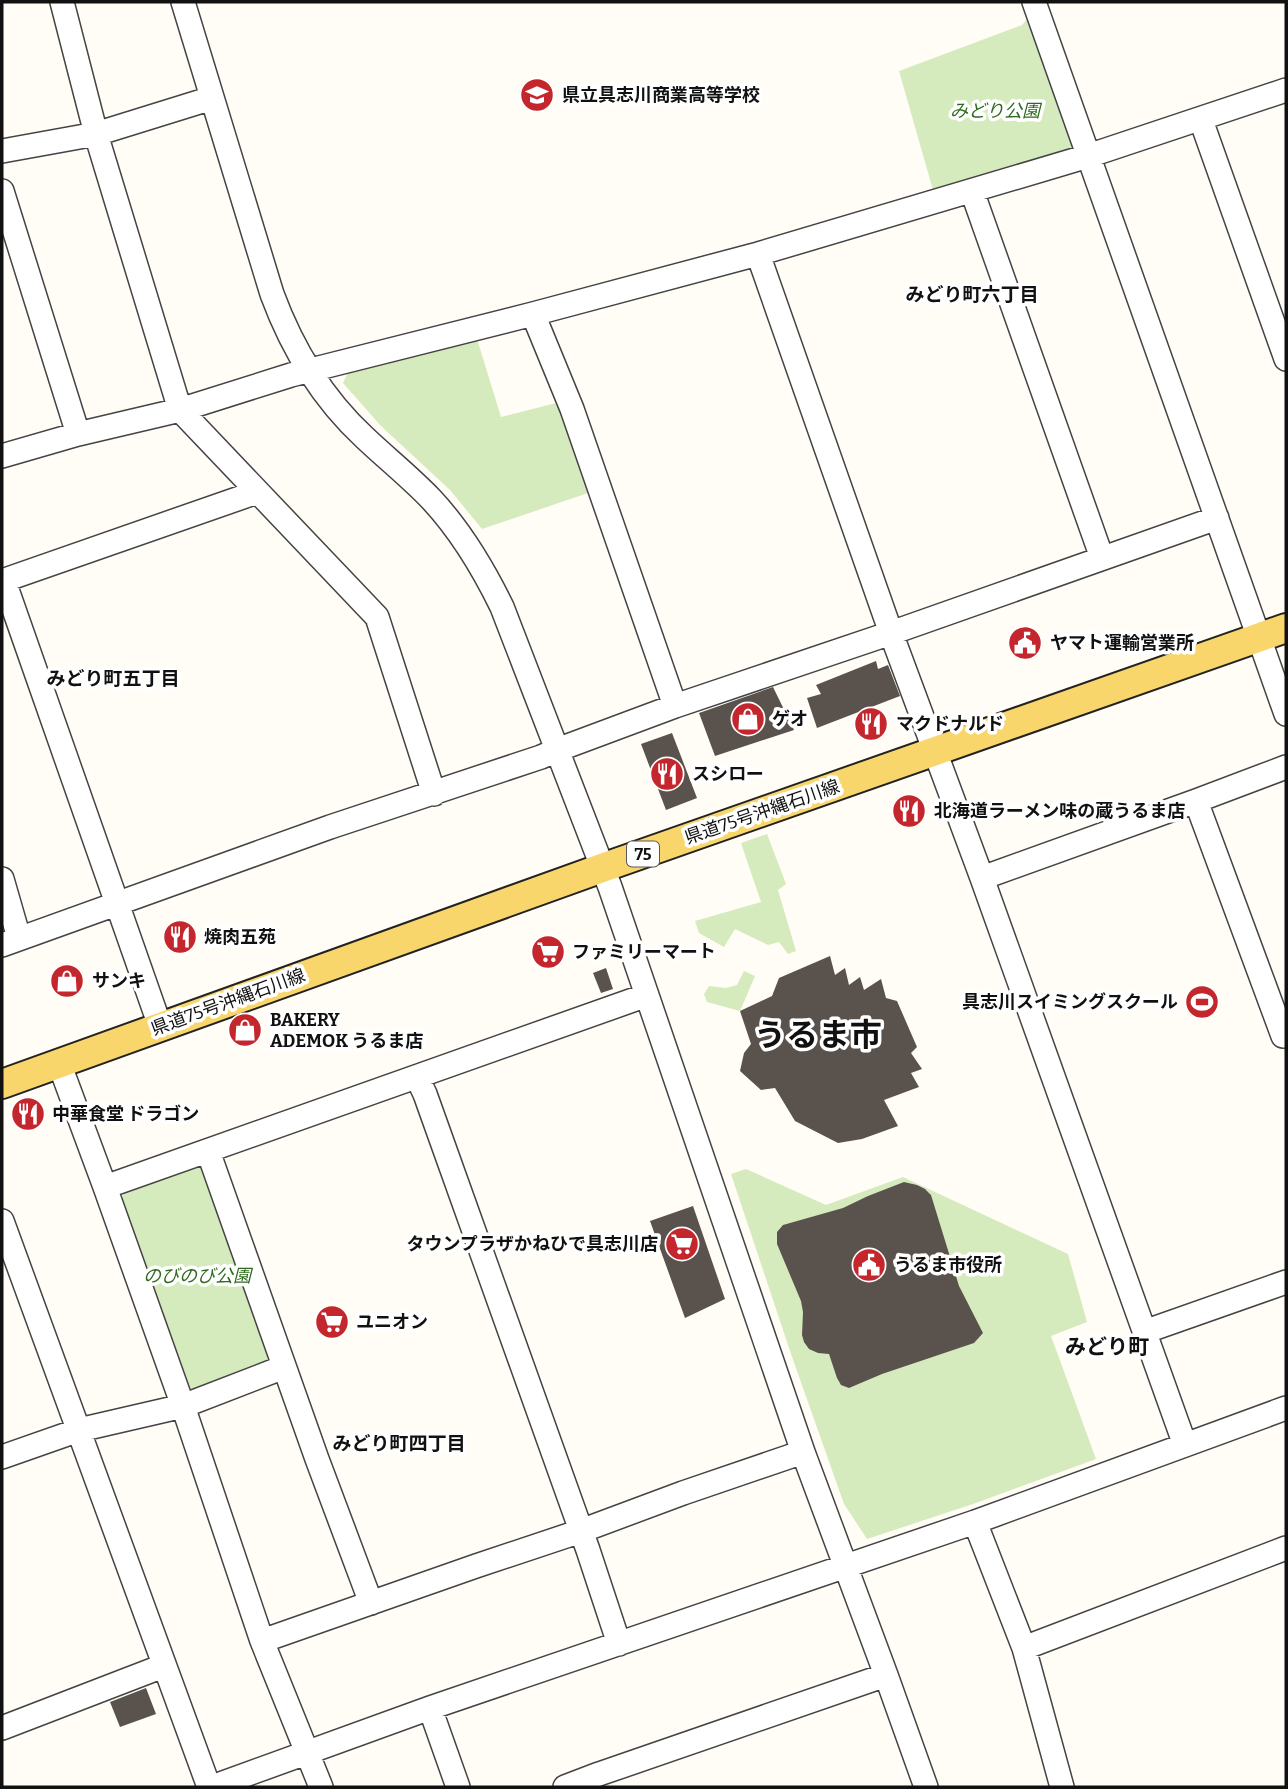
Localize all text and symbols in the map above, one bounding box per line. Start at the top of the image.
school or university icon: 県立具志川商業高等学校 [518,76,556,114]
place label: 県立具志川商業高等学校 [562,84,760,106]
park label: みどり公園 [950,100,1043,122]
district label: みどり町六丁目 [905,283,1039,306]
public building icon: ヤマト運輸営業所 [1006,624,1044,662]
place label: ヤマト運輸営業所 [1050,632,1194,654]
district label: みどり町五丁目 [46,667,180,690]
shop icon: ゲオ [729,700,767,738]
restaurant icon: マクドナルド [852,705,890,743]
place label: ゲオ [772,708,808,730]
place label: マクドナルド [896,713,1004,735]
restaurant icon: スシロー [648,755,686,793]
place label: スシロー [692,763,764,785]
street label: 県道75号沖縄石川線 [682,775,842,849]
restaurant icon: 北海道ラーメン味の蔵うるま店 [890,792,928,830]
place label: 北海道ラーメン味の蔵うるま店 [934,800,1185,822]
road number: 75 [627,842,659,866]
restaurant icon: 焼肉五苑 [161,918,199,956]
place label: 焼肉五苑 [204,926,276,948]
supermarket icon: ファミリーマート [529,933,567,971]
place label: ファミリーマート [572,941,716,963]
shop icon: サンキ [48,962,86,1000]
street label: 県道75号沖縄石川線 [148,964,308,1040]
place label: サンキ [92,970,146,992]
sports icon: 具志川スイミングスクール [1183,983,1221,1021]
place label: 具志川スイミングスクール [962,991,1178,1013]
place label: BAKERY ADEMOK うるま店 [270,1009,423,1052]
shop icon: BAKERY ADEMOK うるま店 [226,1011,264,1049]
district label: うるま市 [754,1016,882,1054]
restaurant icon: 中華食堂 ドラゴン [9,1095,47,1133]
place label: 中華食堂 ドラゴン [52,1103,199,1125]
supermarket icon: タウンプラザかねひで具志川店 [663,1225,701,1263]
place label: タウンプラザかねひで具志川店 [407,1233,658,1255]
public building icon: うるま市役所 [850,1246,888,1284]
place label: うるま市役所 [894,1254,1002,1276]
park label: のびのび公園 [143,1265,254,1287]
supermarket icon: ユニオン [313,1303,351,1341]
place label: ユニオン [356,1311,428,1333]
district label: みどり町 [1065,1334,1149,1360]
district label: みどり町四丁目 [332,1432,466,1455]

